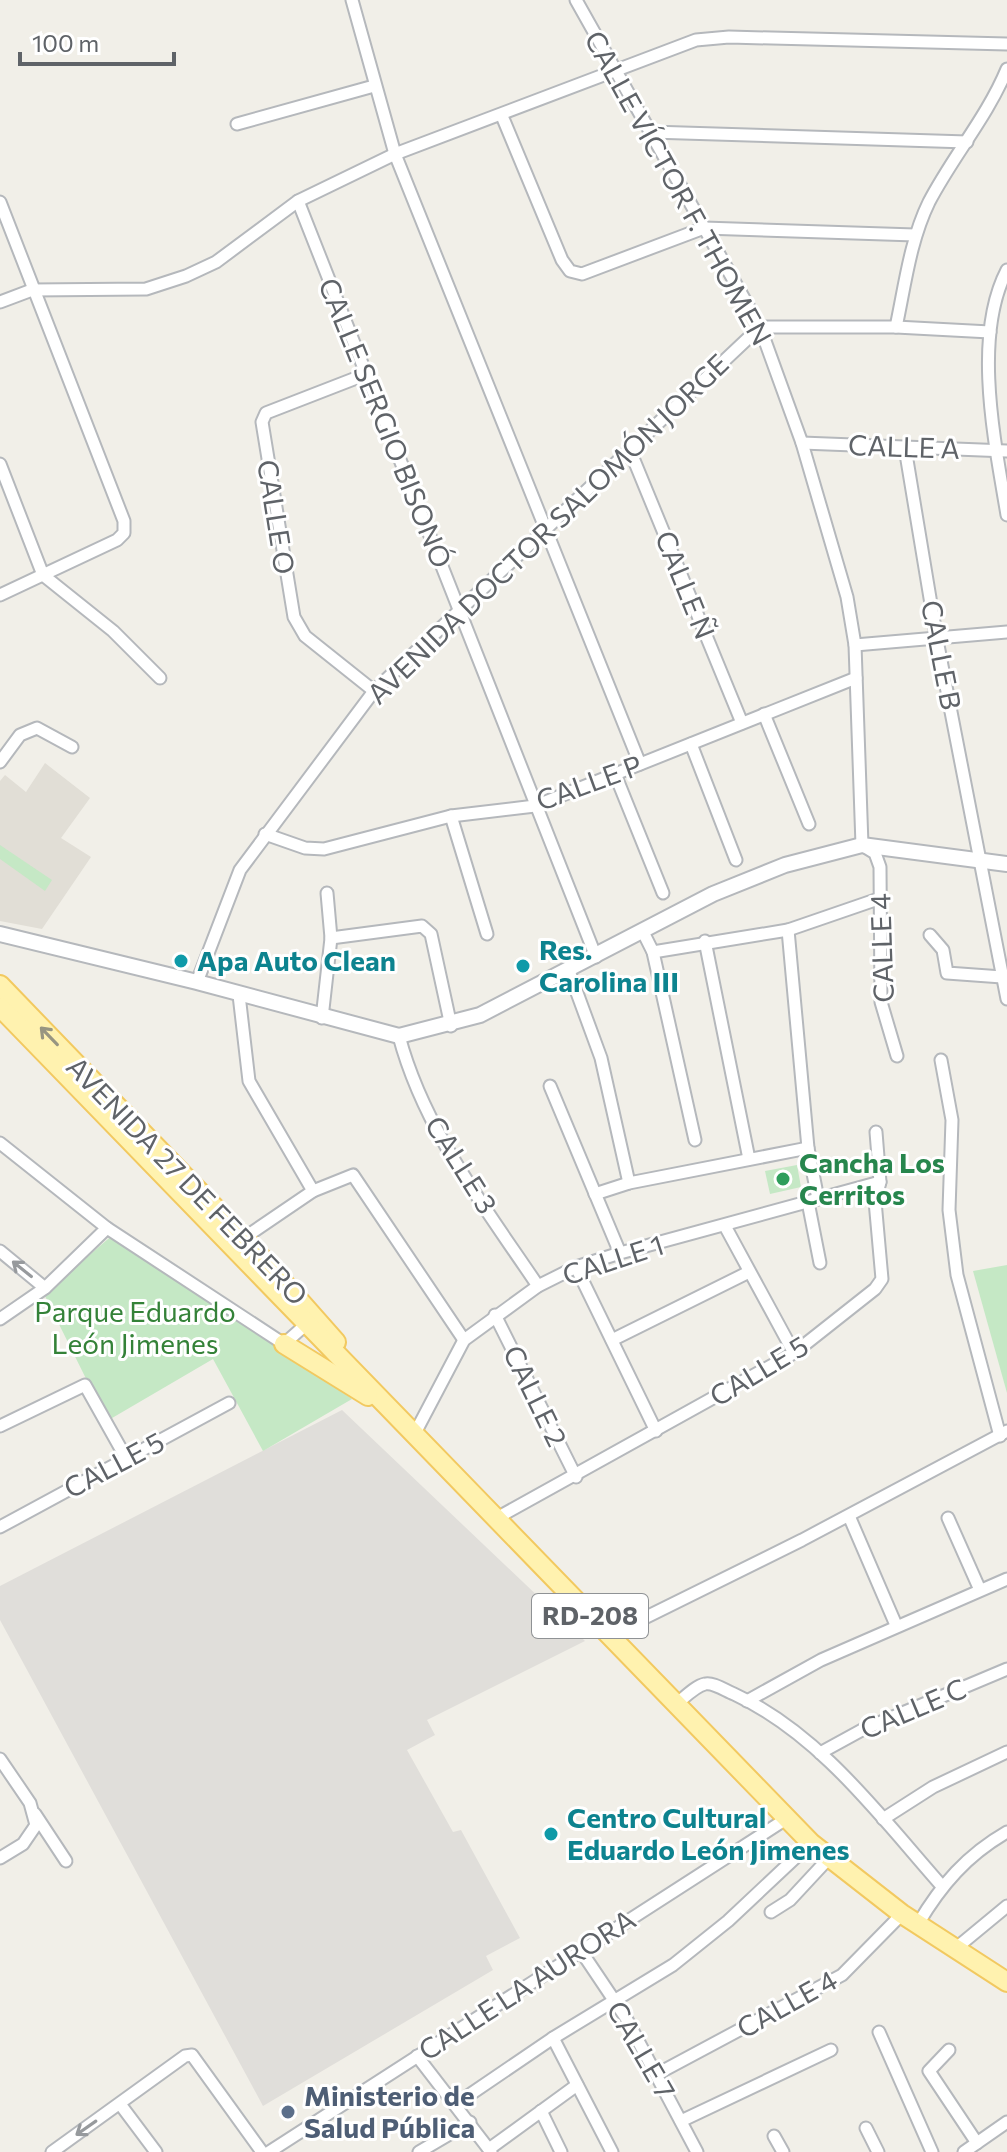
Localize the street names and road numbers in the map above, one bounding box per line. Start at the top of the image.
street label: CALLE VÍCTOR F. THOMEN [578,24,780,351]
street label: CALLE SERGIO BISONÓ [312,273,460,573]
street label: AVENIDA DOCTOR SALOMÓN JORGE [360,346,735,710]
street label: CALLE A [848,427,961,465]
street label: CALLE O [251,457,303,577]
street label: CALLE Ñ [649,526,723,644]
street label: CALLE B [915,597,969,712]
street label: CALLE P [531,747,646,817]
street label: CALLE 4 [862,893,900,1003]
street label: AVENIDA 27 DE FEBRERO [60,1049,315,1312]
street label: CALLE 3 [419,1109,505,1219]
street label: CALLE 1 [558,1227,668,1291]
street label: CALLE 5 [703,1328,814,1413]
street label: CALLE 2 [497,1340,575,1452]
street label: CALLE 5 [58,1424,169,1505]
road number: RD-208 [532,1594,648,1638]
street label: CALLE C [855,1671,971,1746]
street label: CALLE LA AURORA [412,1901,641,2067]
street label: CALLE 4 [730,1962,843,2044]
street label: CALLE 7 [600,1995,683,2104]

